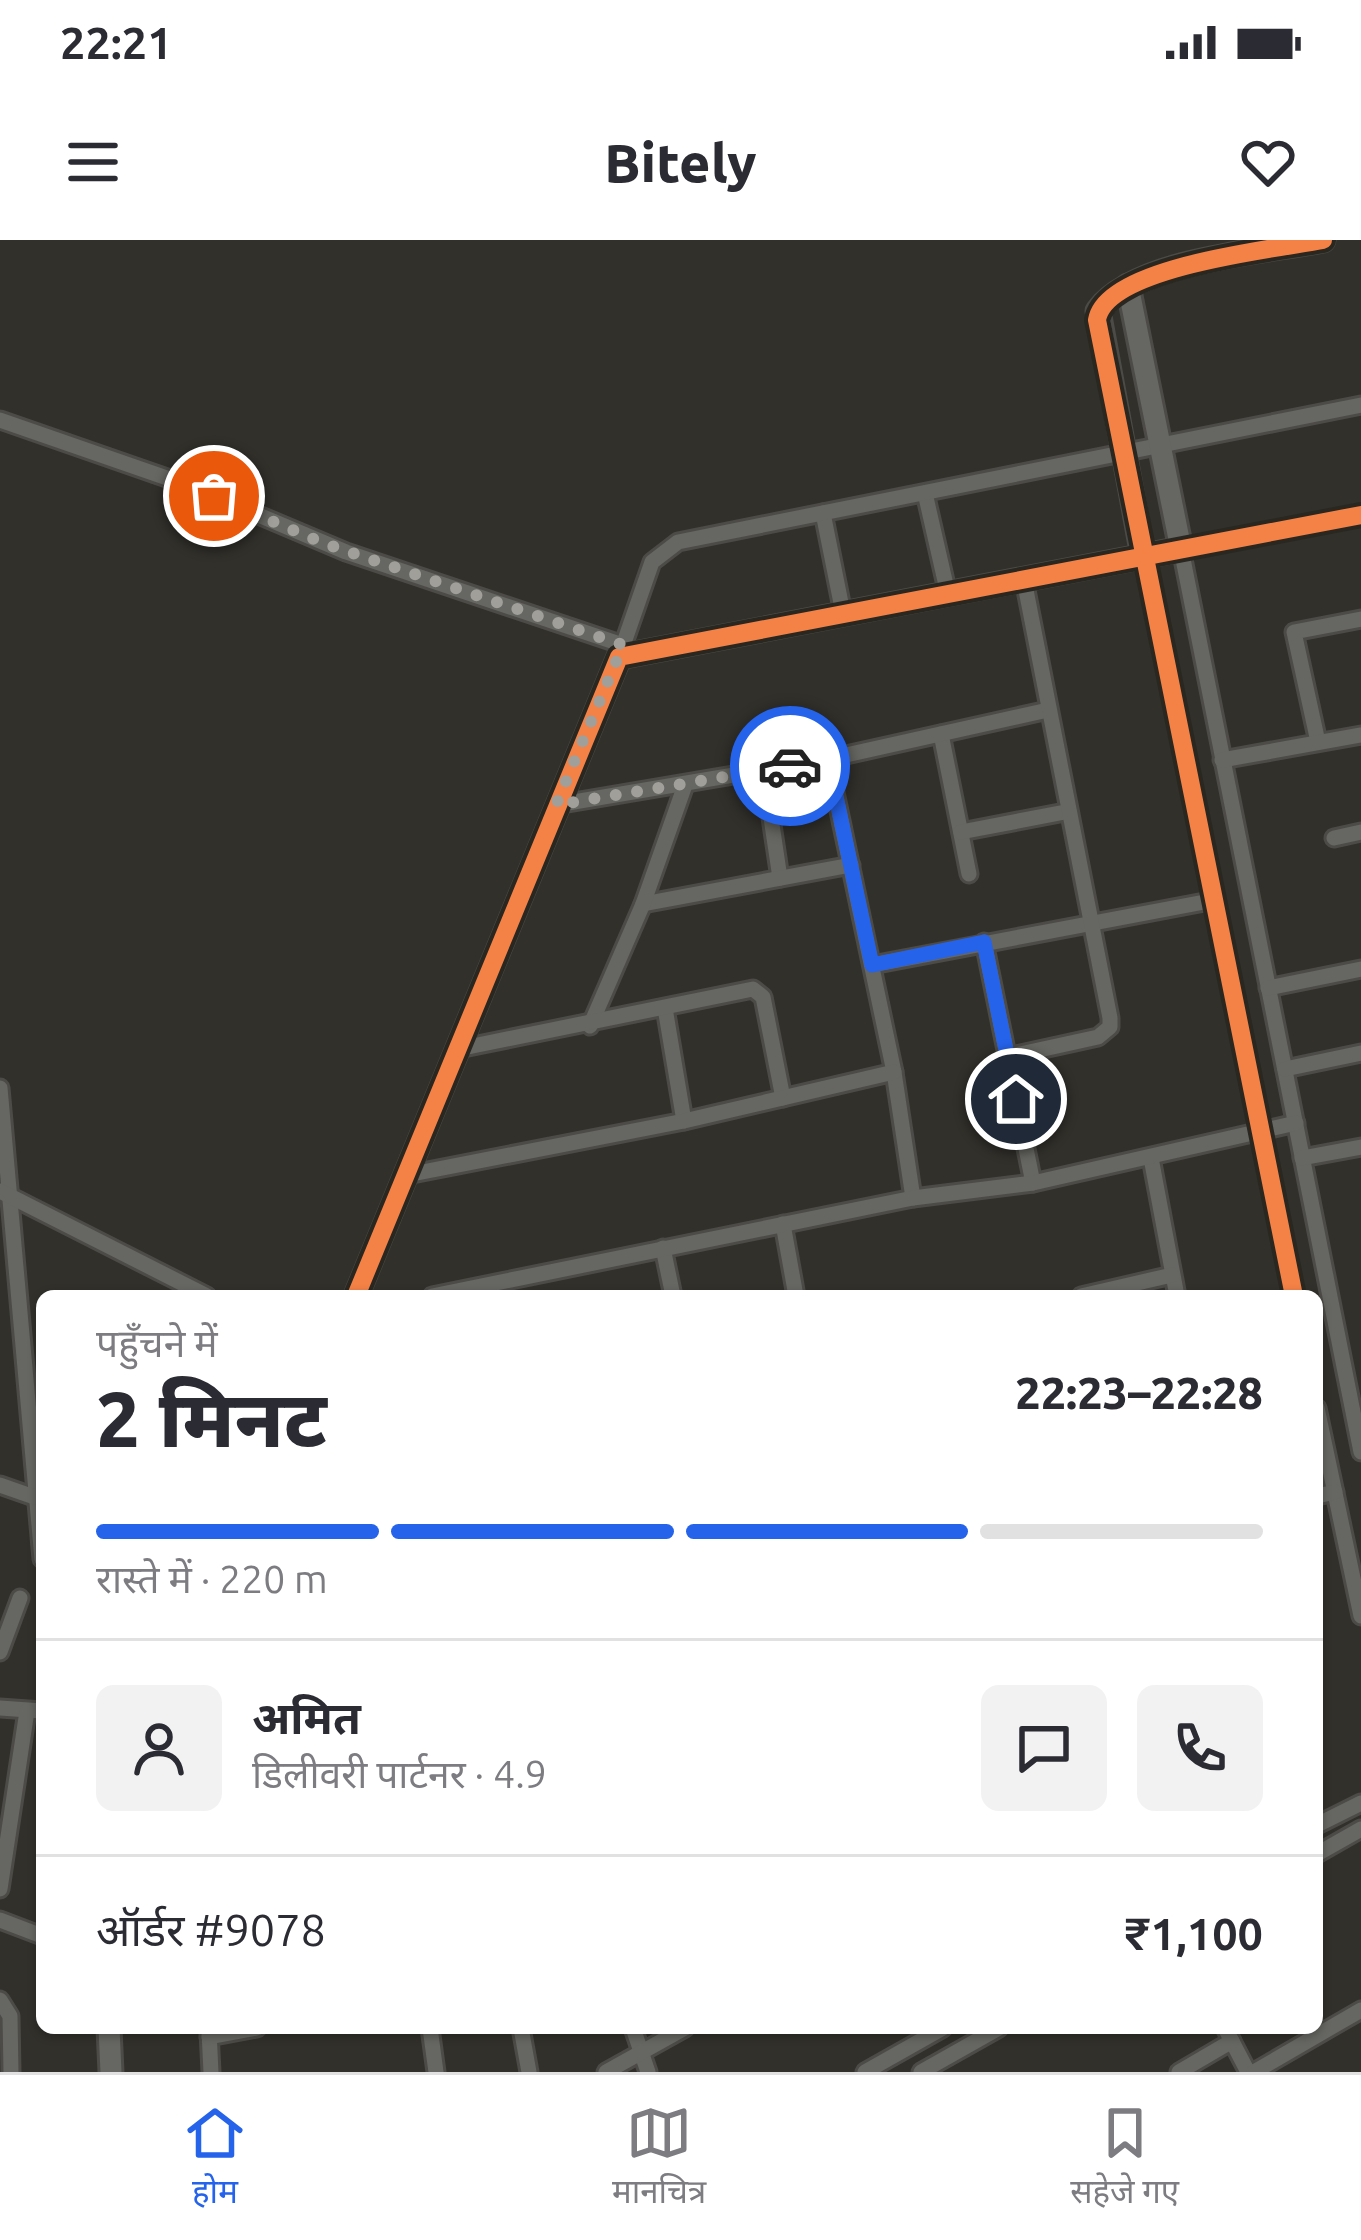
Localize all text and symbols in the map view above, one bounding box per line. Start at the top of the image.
text: 22:21 [60,17,173,68]
icon: menu [60,129,126,195]
icon: heart [1235,129,1301,195]
text: Bitely [604,132,757,192]
pin [163,445,265,547]
icon: bag [181,463,247,529]
courier [730,706,850,826]
icon: car [757,733,823,799]
pin [965,1048,1067,1150]
icon: home [983,1066,1049,1132]
text: पहुँचने में [96,1321,218,1364]
text: 22:23–22:28 [1015,1367,1263,1418]
text: 2 मिनट [96,1374,327,1462]
text: रास्ते में · 220 m [96,1557,328,1600]
button: person [96,1685,222,1811]
button: chat [981,1685,1107,1811]
button: phone [1137,1685,1263,1811]
text: अमित [252,1692,361,1743]
text: डिलीवरी पार्टनर · 4.9 [252,1752,547,1795]
text: ऑर्डर #9078 [96,1904,326,1955]
text: ₹1,100 [1125,1908,1263,1959]
tab: होम [182,2100,248,2216]
tab: मानचित्र [612,2100,706,2216]
tab: सहेजे गए [1070,2100,1179,2216]

